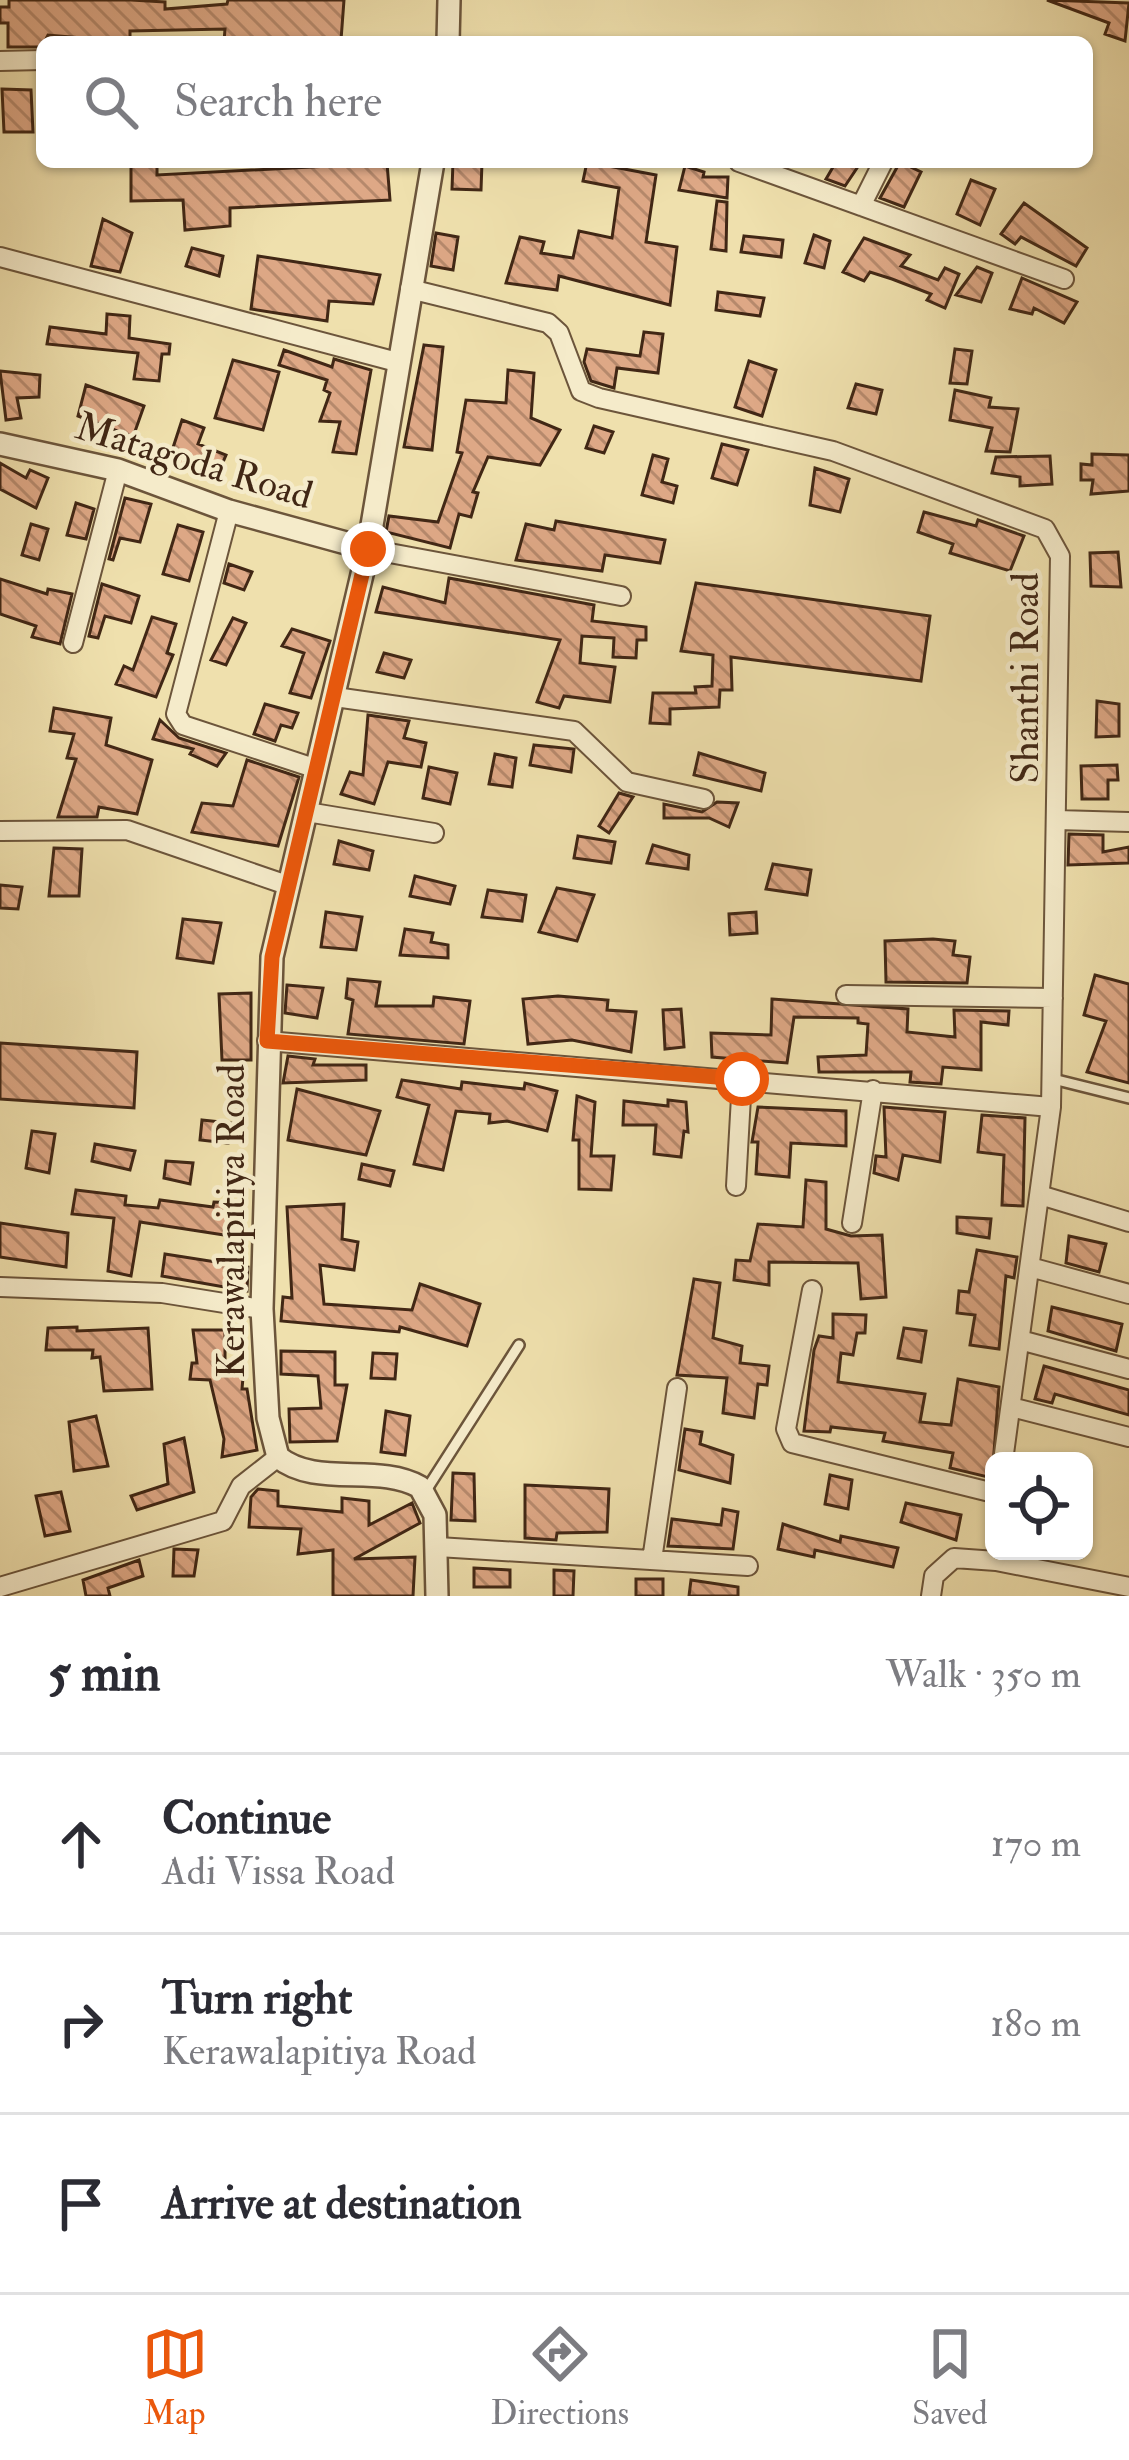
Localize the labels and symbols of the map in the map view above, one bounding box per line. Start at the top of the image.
street label: Matagoda Road [70,402,318,520]
route end [341,522,395,576]
street label: Shanthi Road [1001,572,1050,784]
route start [715,1052,769,1106]
street label: Kerawalapitiya Road [207,1064,256,1378]

